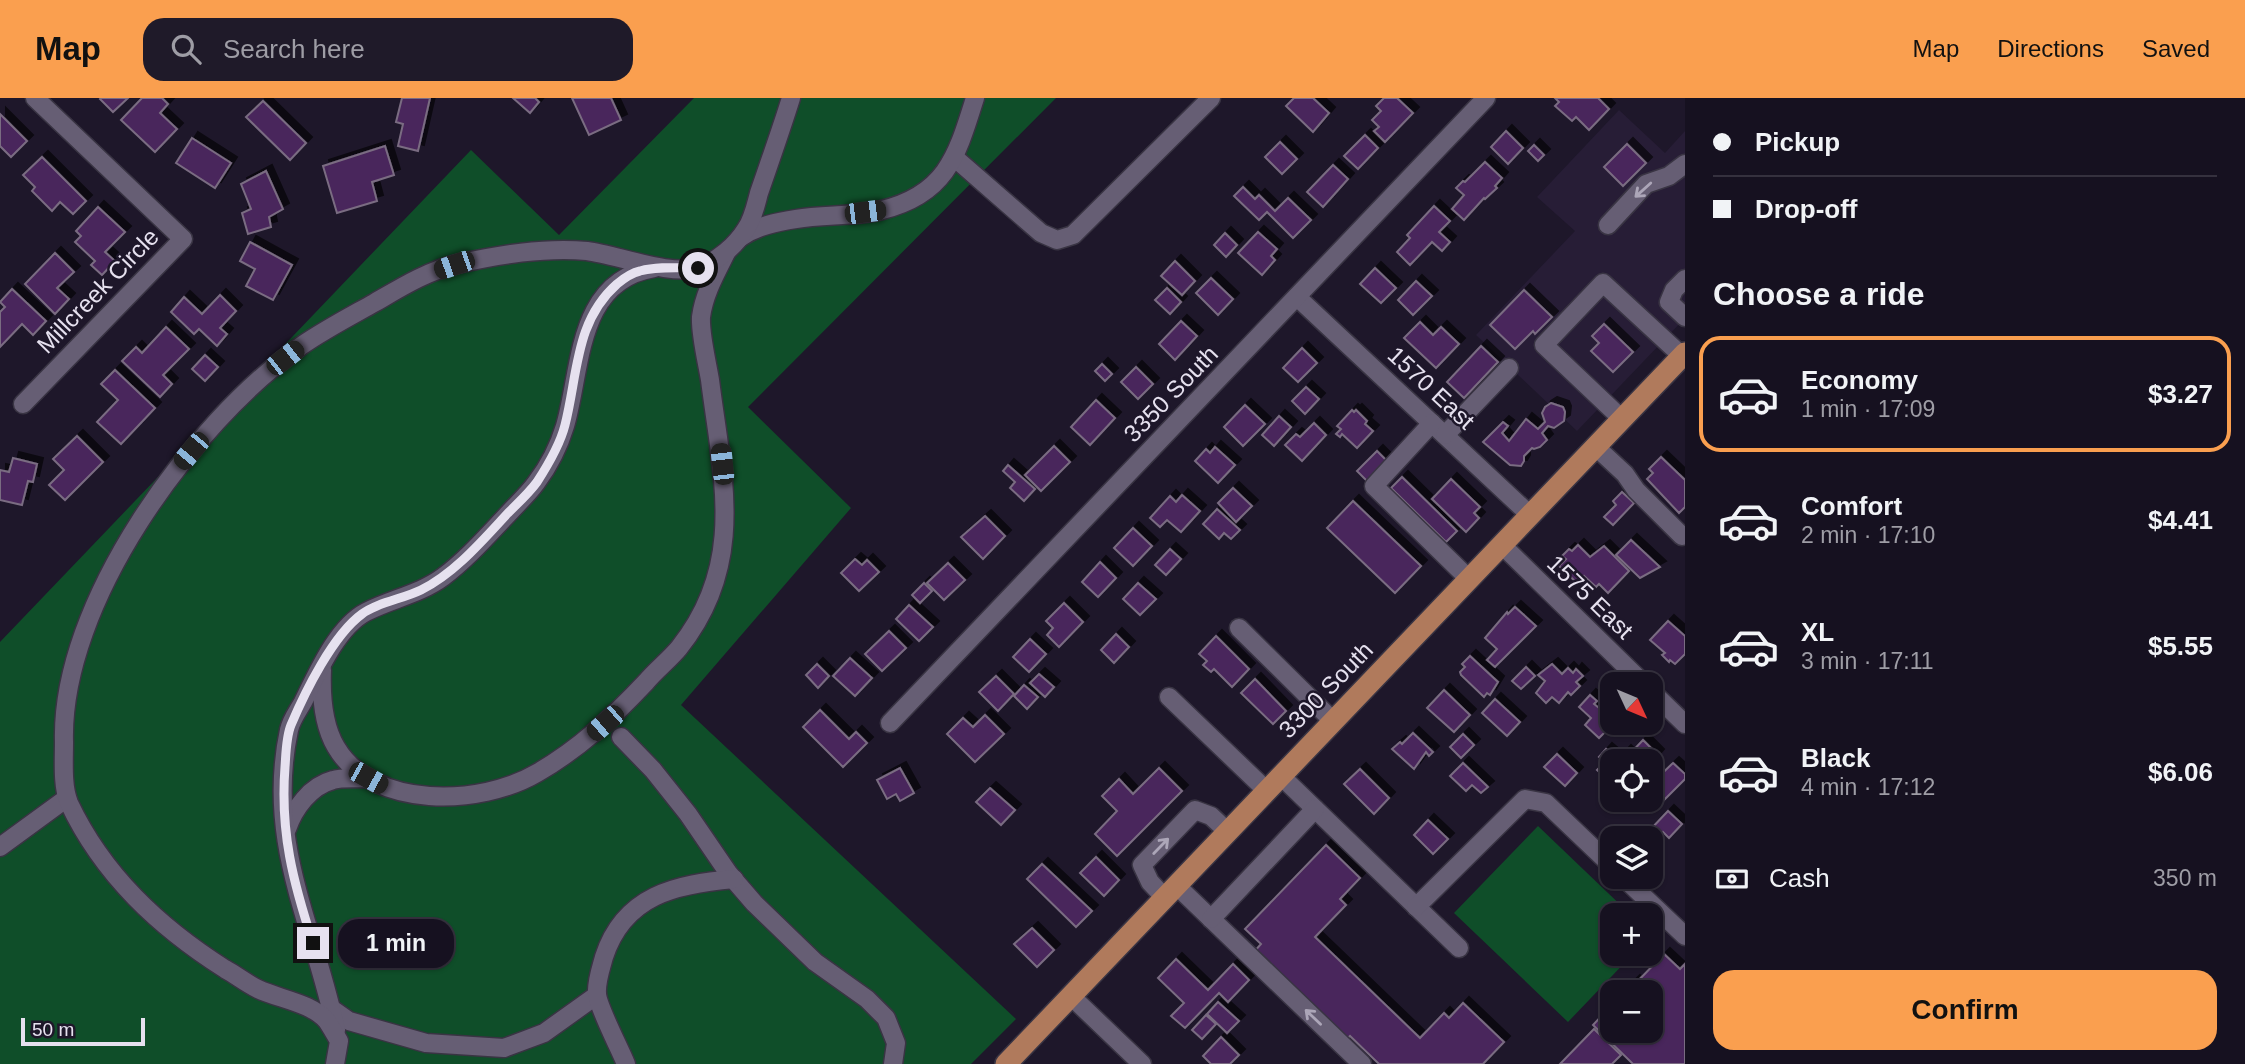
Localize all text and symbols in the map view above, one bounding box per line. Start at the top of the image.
search box [143,18,633,81]
text: Map [35,30,101,67]
icon: search [167,30,205,68]
text: Search here [223,34,365,64]
text: Map [1913,35,1959,62]
text: Directions [1997,35,2104,62]
text: Saved [2142,35,2210,62]
text: Pickup [1755,127,1840,157]
one-way arrow [1634,182,1652,198]
text: Drop-off [1755,194,1858,224]
car [843,199,888,225]
street label: Millcreek Circle [31,223,164,359]
car [431,248,478,282]
route start [682,252,714,284]
text: Choose a ride [1713,276,1925,312]
car [262,337,309,379]
street label: 3350 South [1118,340,1223,447]
street label: 1570 East [1383,341,1480,435]
icon: car [1717,363,1780,426]
text: Economy [1801,365,1918,395]
text: $3.27 [2148,379,2213,409]
text: 1 min · 17:09 [1801,396,1935,422]
car [170,428,213,474]
car [710,442,735,486]
icon: car [1717,489,1780,552]
text: Comfort [1801,491,1902,521]
text: $4.41 [2148,505,2213,535]
text: 2 min · 17:10 [1801,522,1935,548]
street label: 1575 East [1542,549,1639,644]
icon: car [1717,615,1780,678]
text: XL [1801,617,1834,647]
text: $5.55 [2148,631,2213,661]
street label: 3300 South [1273,636,1378,743]
text: 3 min · 17:11 [1801,648,1934,674]
north arrow [1600,672,1662,735]
map controls [1600,672,1663,1043]
car [583,701,628,745]
icon: car [1717,741,1780,804]
text: Black [1801,743,1870,773]
button: locate [1600,749,1663,812]
text: $6.06 [2148,757,2213,787]
car [345,759,392,797]
text: 4 min · 17:12 [1801,774,1935,800]
button: layers [1600,826,1663,889]
one-way arrow [1152,837,1169,854]
icon: cash [1713,860,1751,898]
text: Cash [1769,863,1830,893]
text: 350 m [2153,865,2217,891]
button: + [1600,903,1663,966]
callout: 1 min [338,918,453,968]
route end [297,927,329,959]
text: 1 min [366,930,426,956]
button: Confirm [1713,970,2217,1050]
button: − [1600,980,1663,1043]
one-way arrow [1304,1008,1321,1025]
scale bar [21,1015,145,1047]
text: 50 m [32,1019,74,1040]

